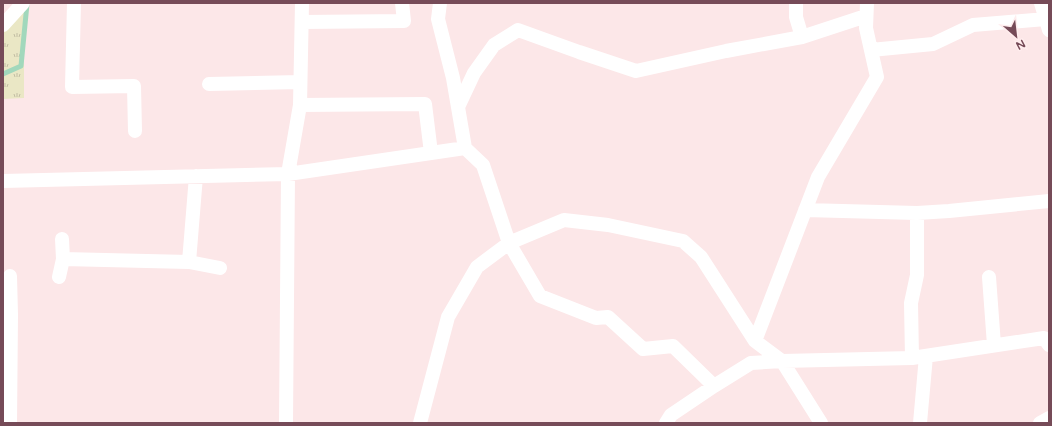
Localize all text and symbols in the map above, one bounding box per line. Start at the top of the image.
north arrow [996,16,1036,56]
text: N [1014,37,1027,52]

